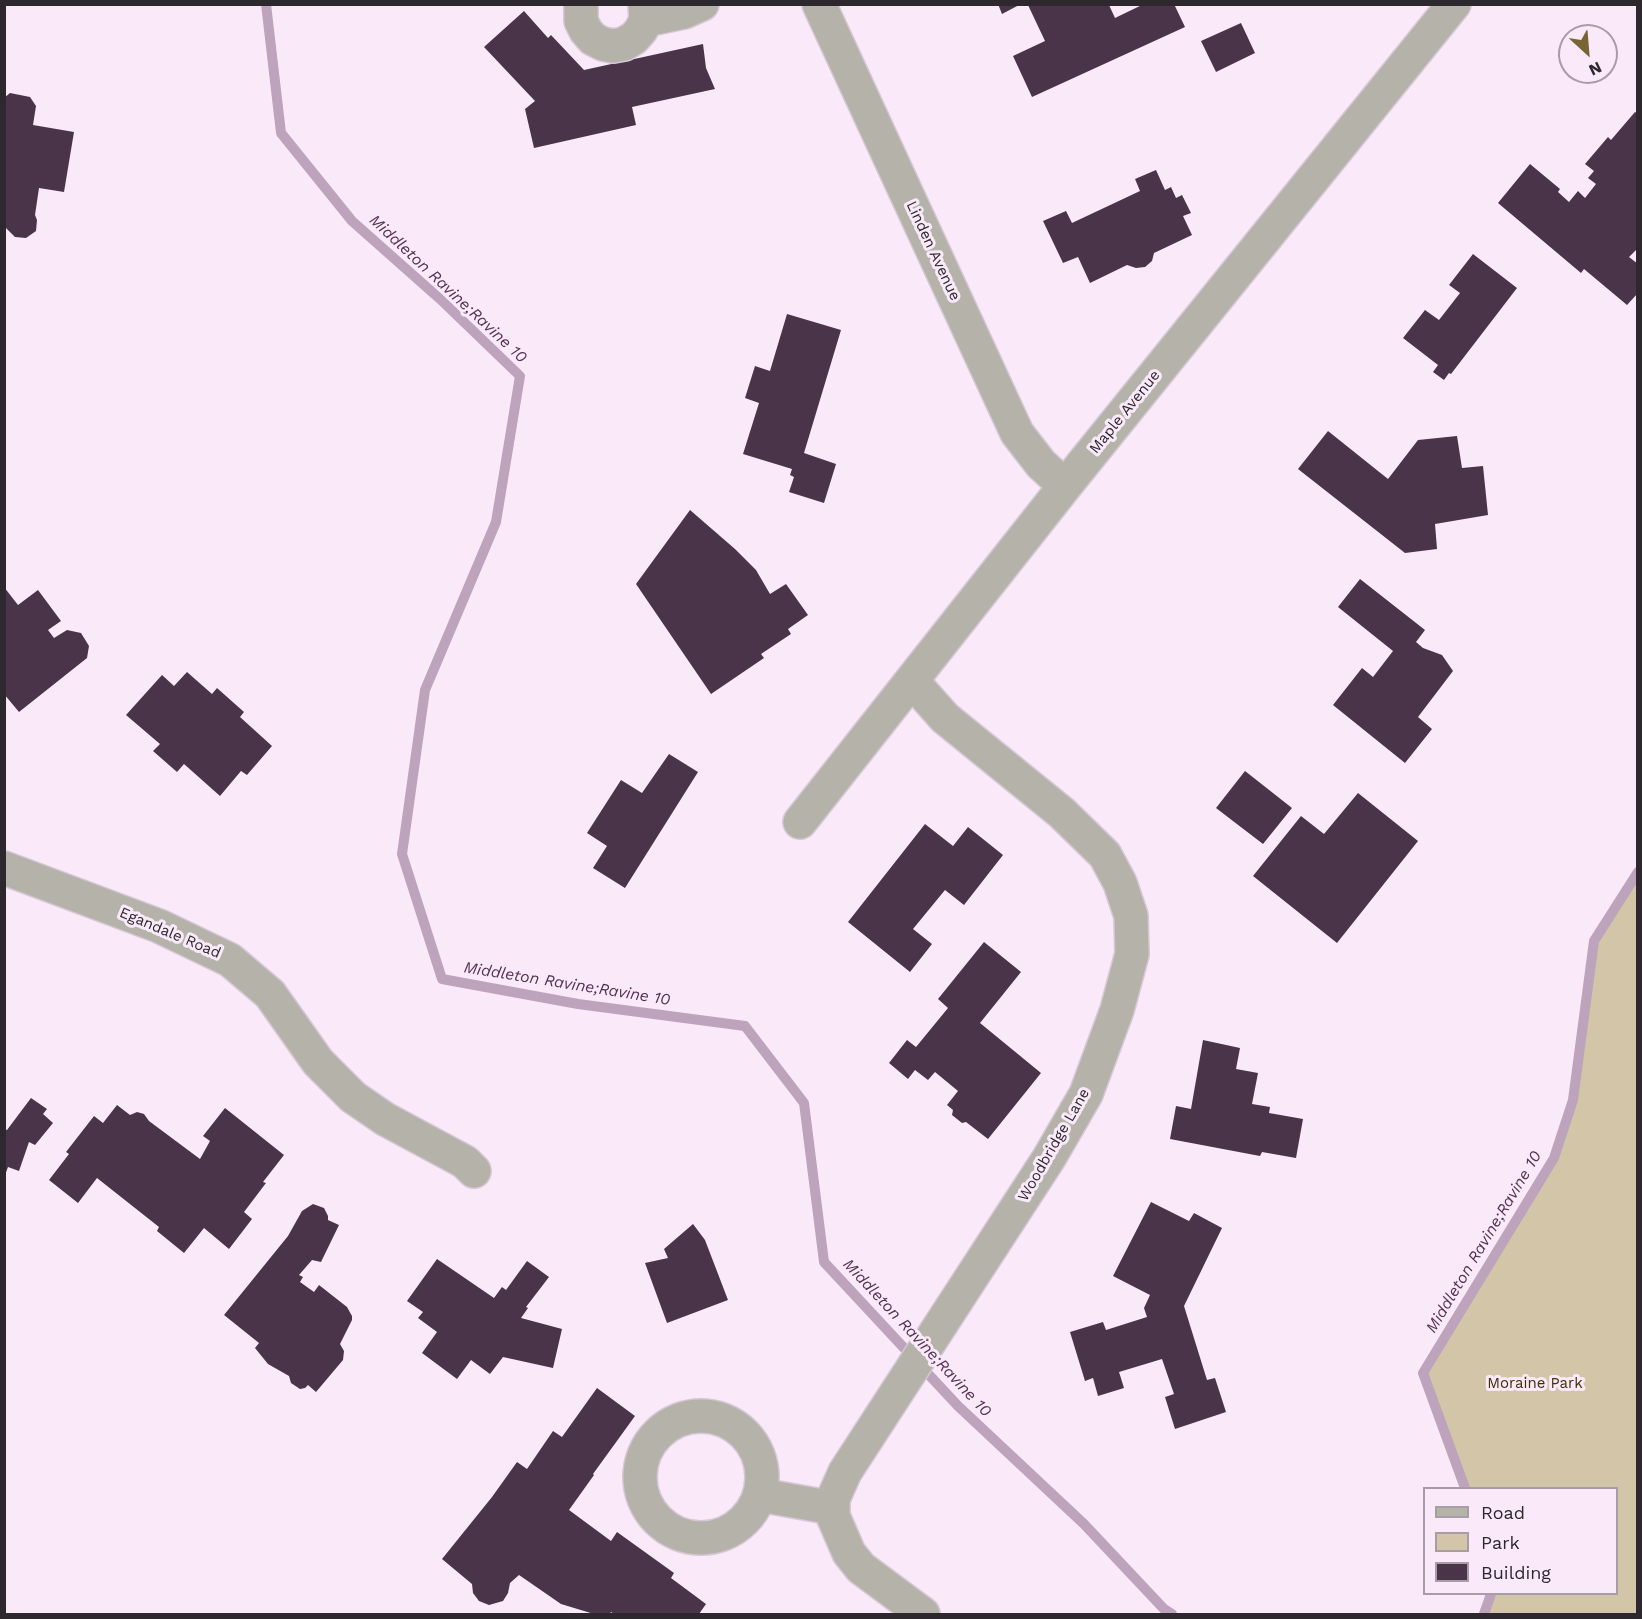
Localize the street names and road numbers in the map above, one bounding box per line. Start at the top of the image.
street label: Linden Avenue [902,198,964,304]
street label: Maple Avenue [1086,367,1164,457]
street label: Egandale Road [117,904,223,962]
street label: Woodbridge Lane [1014,1085,1094,1205]

